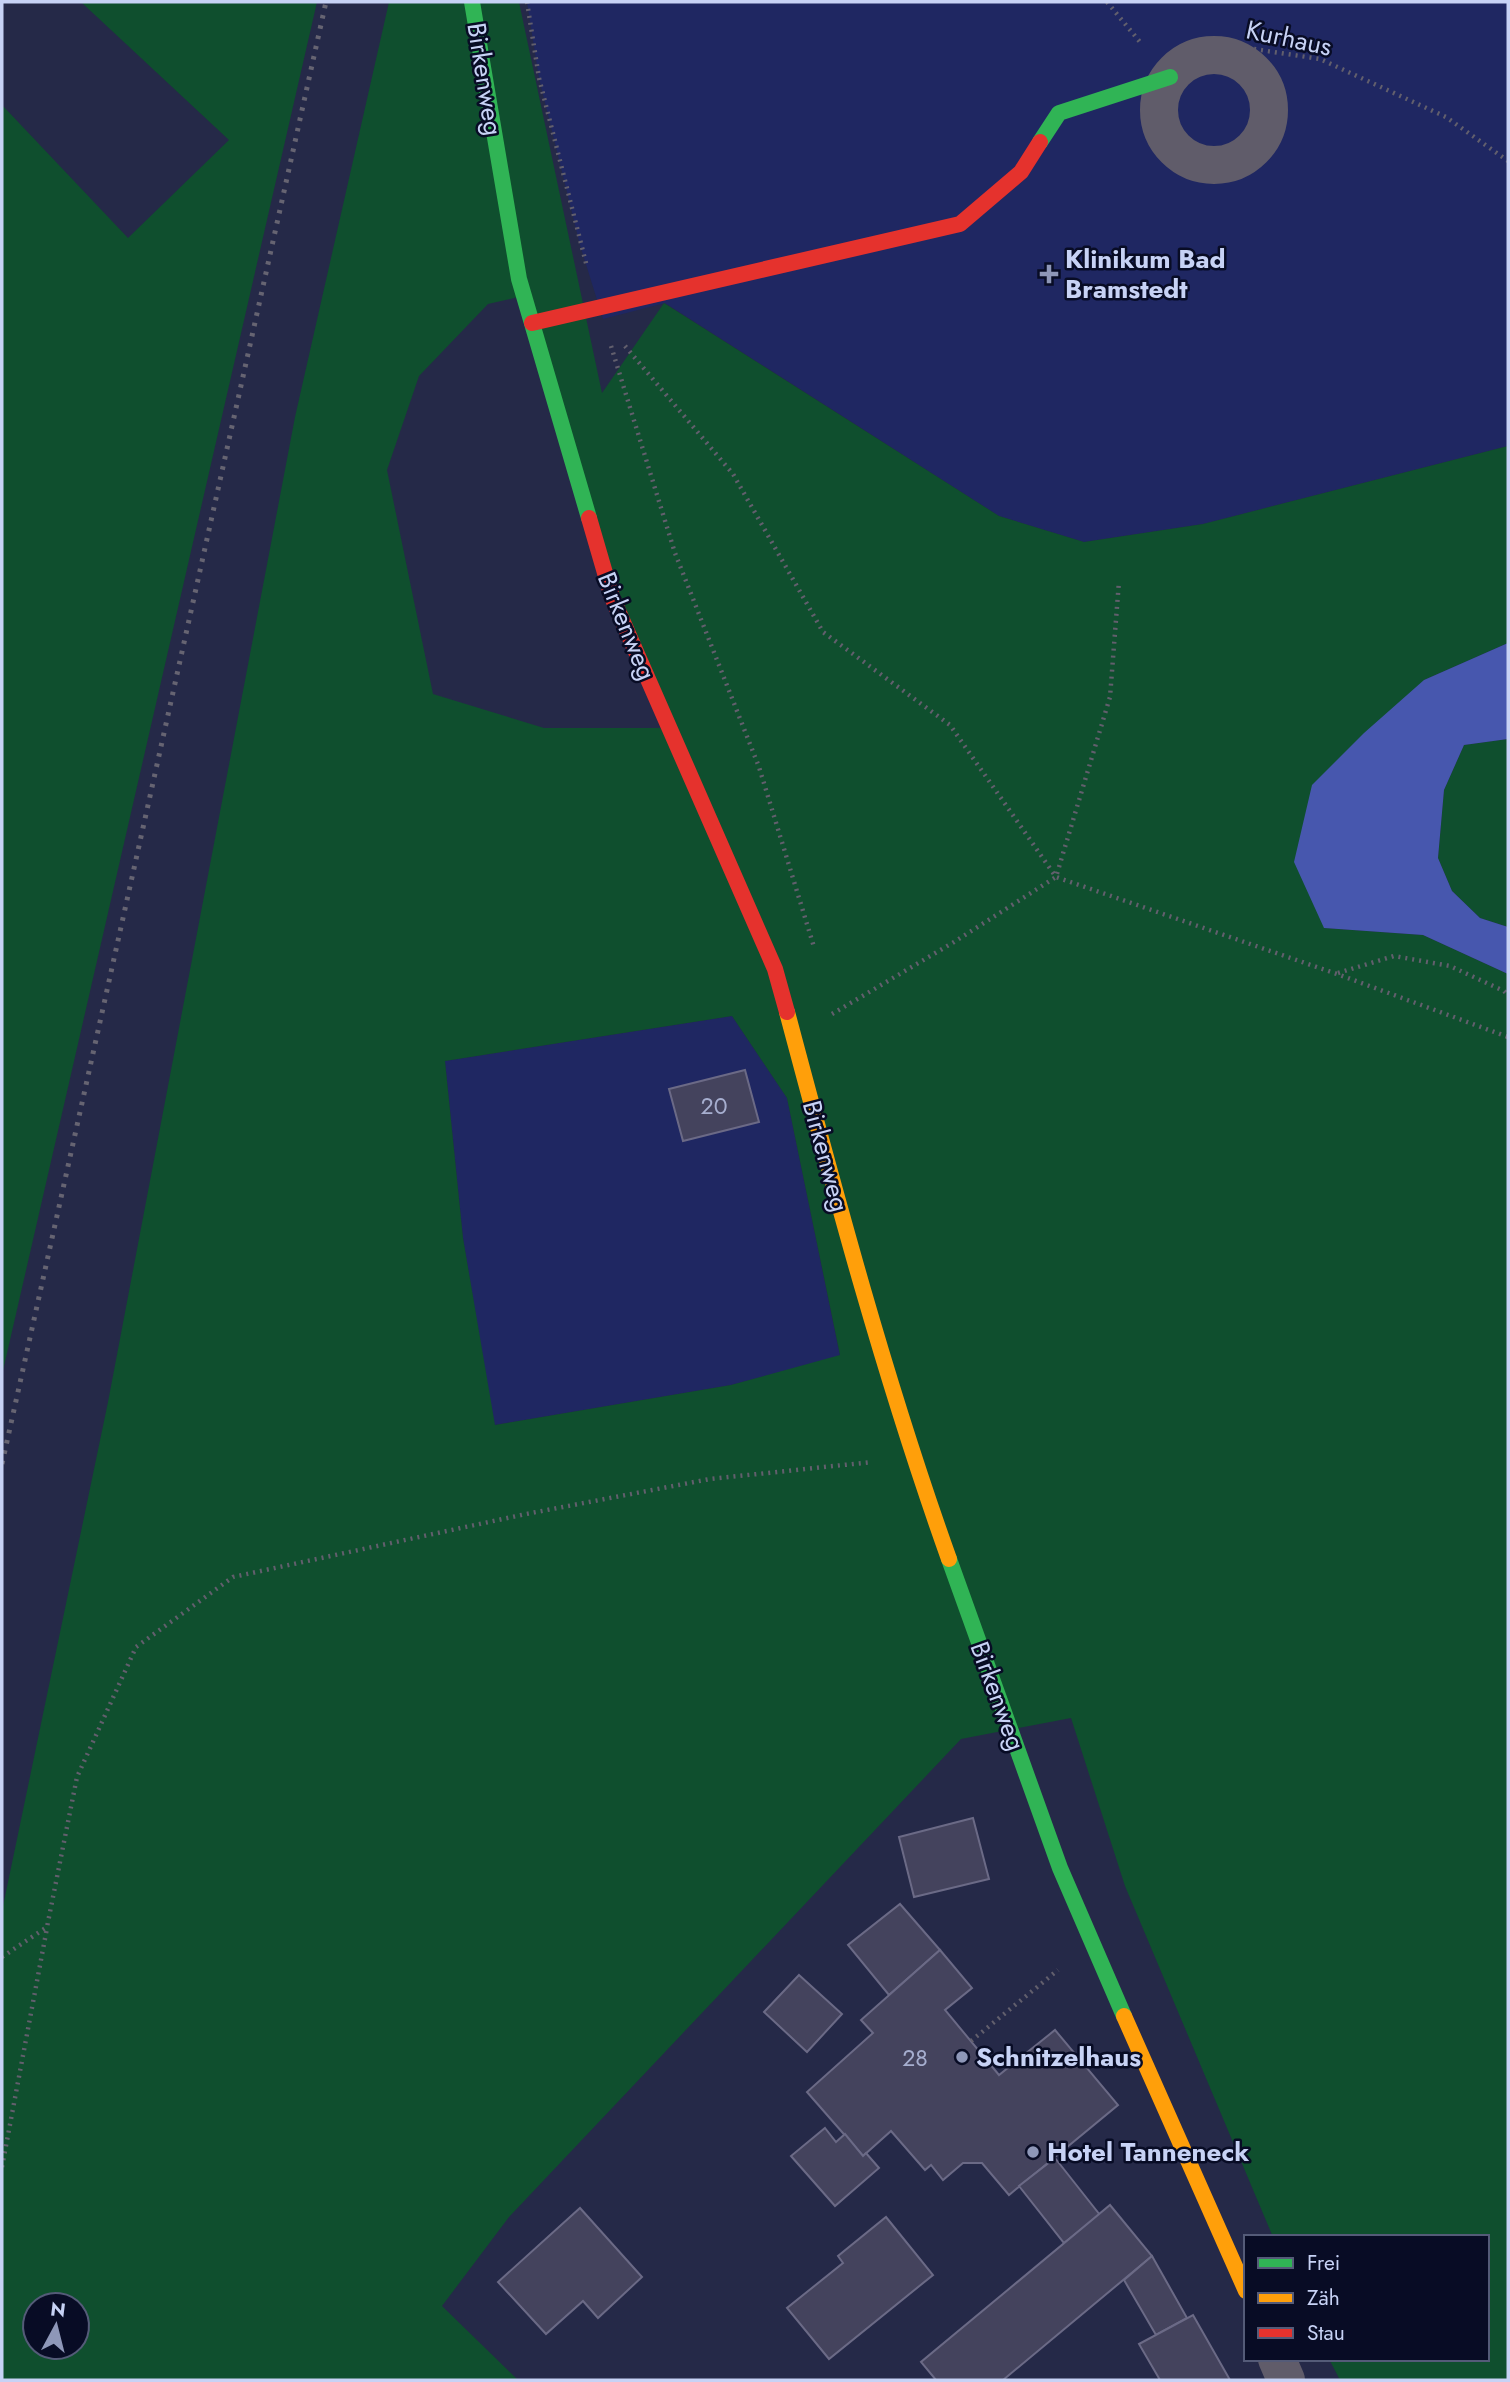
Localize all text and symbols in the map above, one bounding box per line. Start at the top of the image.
street label: Kurhaus [1243,10,1335,66]
street label: Birkenweg [457,20,513,138]
place label: Klinikum Bad Bramstedt [1065,240,1226,308]
marker: Klinikum Bad Bramstedt [1039,264,1059,284]
street label: Birkenweg [588,566,666,686]
house number: 20 [701,1089,727,1123]
street label: Birkenweg [793,1096,859,1216]
street label: Birkenweg [961,1636,1035,1756]
place label: Schnitzelhaus [976,2038,1141,2076]
house number: 28 [902,2041,928,2075]
marker: Schnitzelhaus [954,2049,970,2065]
place label: Hotel Tanneneck [1047,2133,1249,2171]
marker: Hotel Tanneneck [1025,2144,1041,2160]
legend [1244,2235,1489,2361]
text: Frei [1307,2248,1340,2278]
text: Zäh [1307,2283,1340,2313]
north arrow [21,2291,91,2361]
text: N [49,2295,67,2324]
text: Stau [1307,2318,1345,2348]

